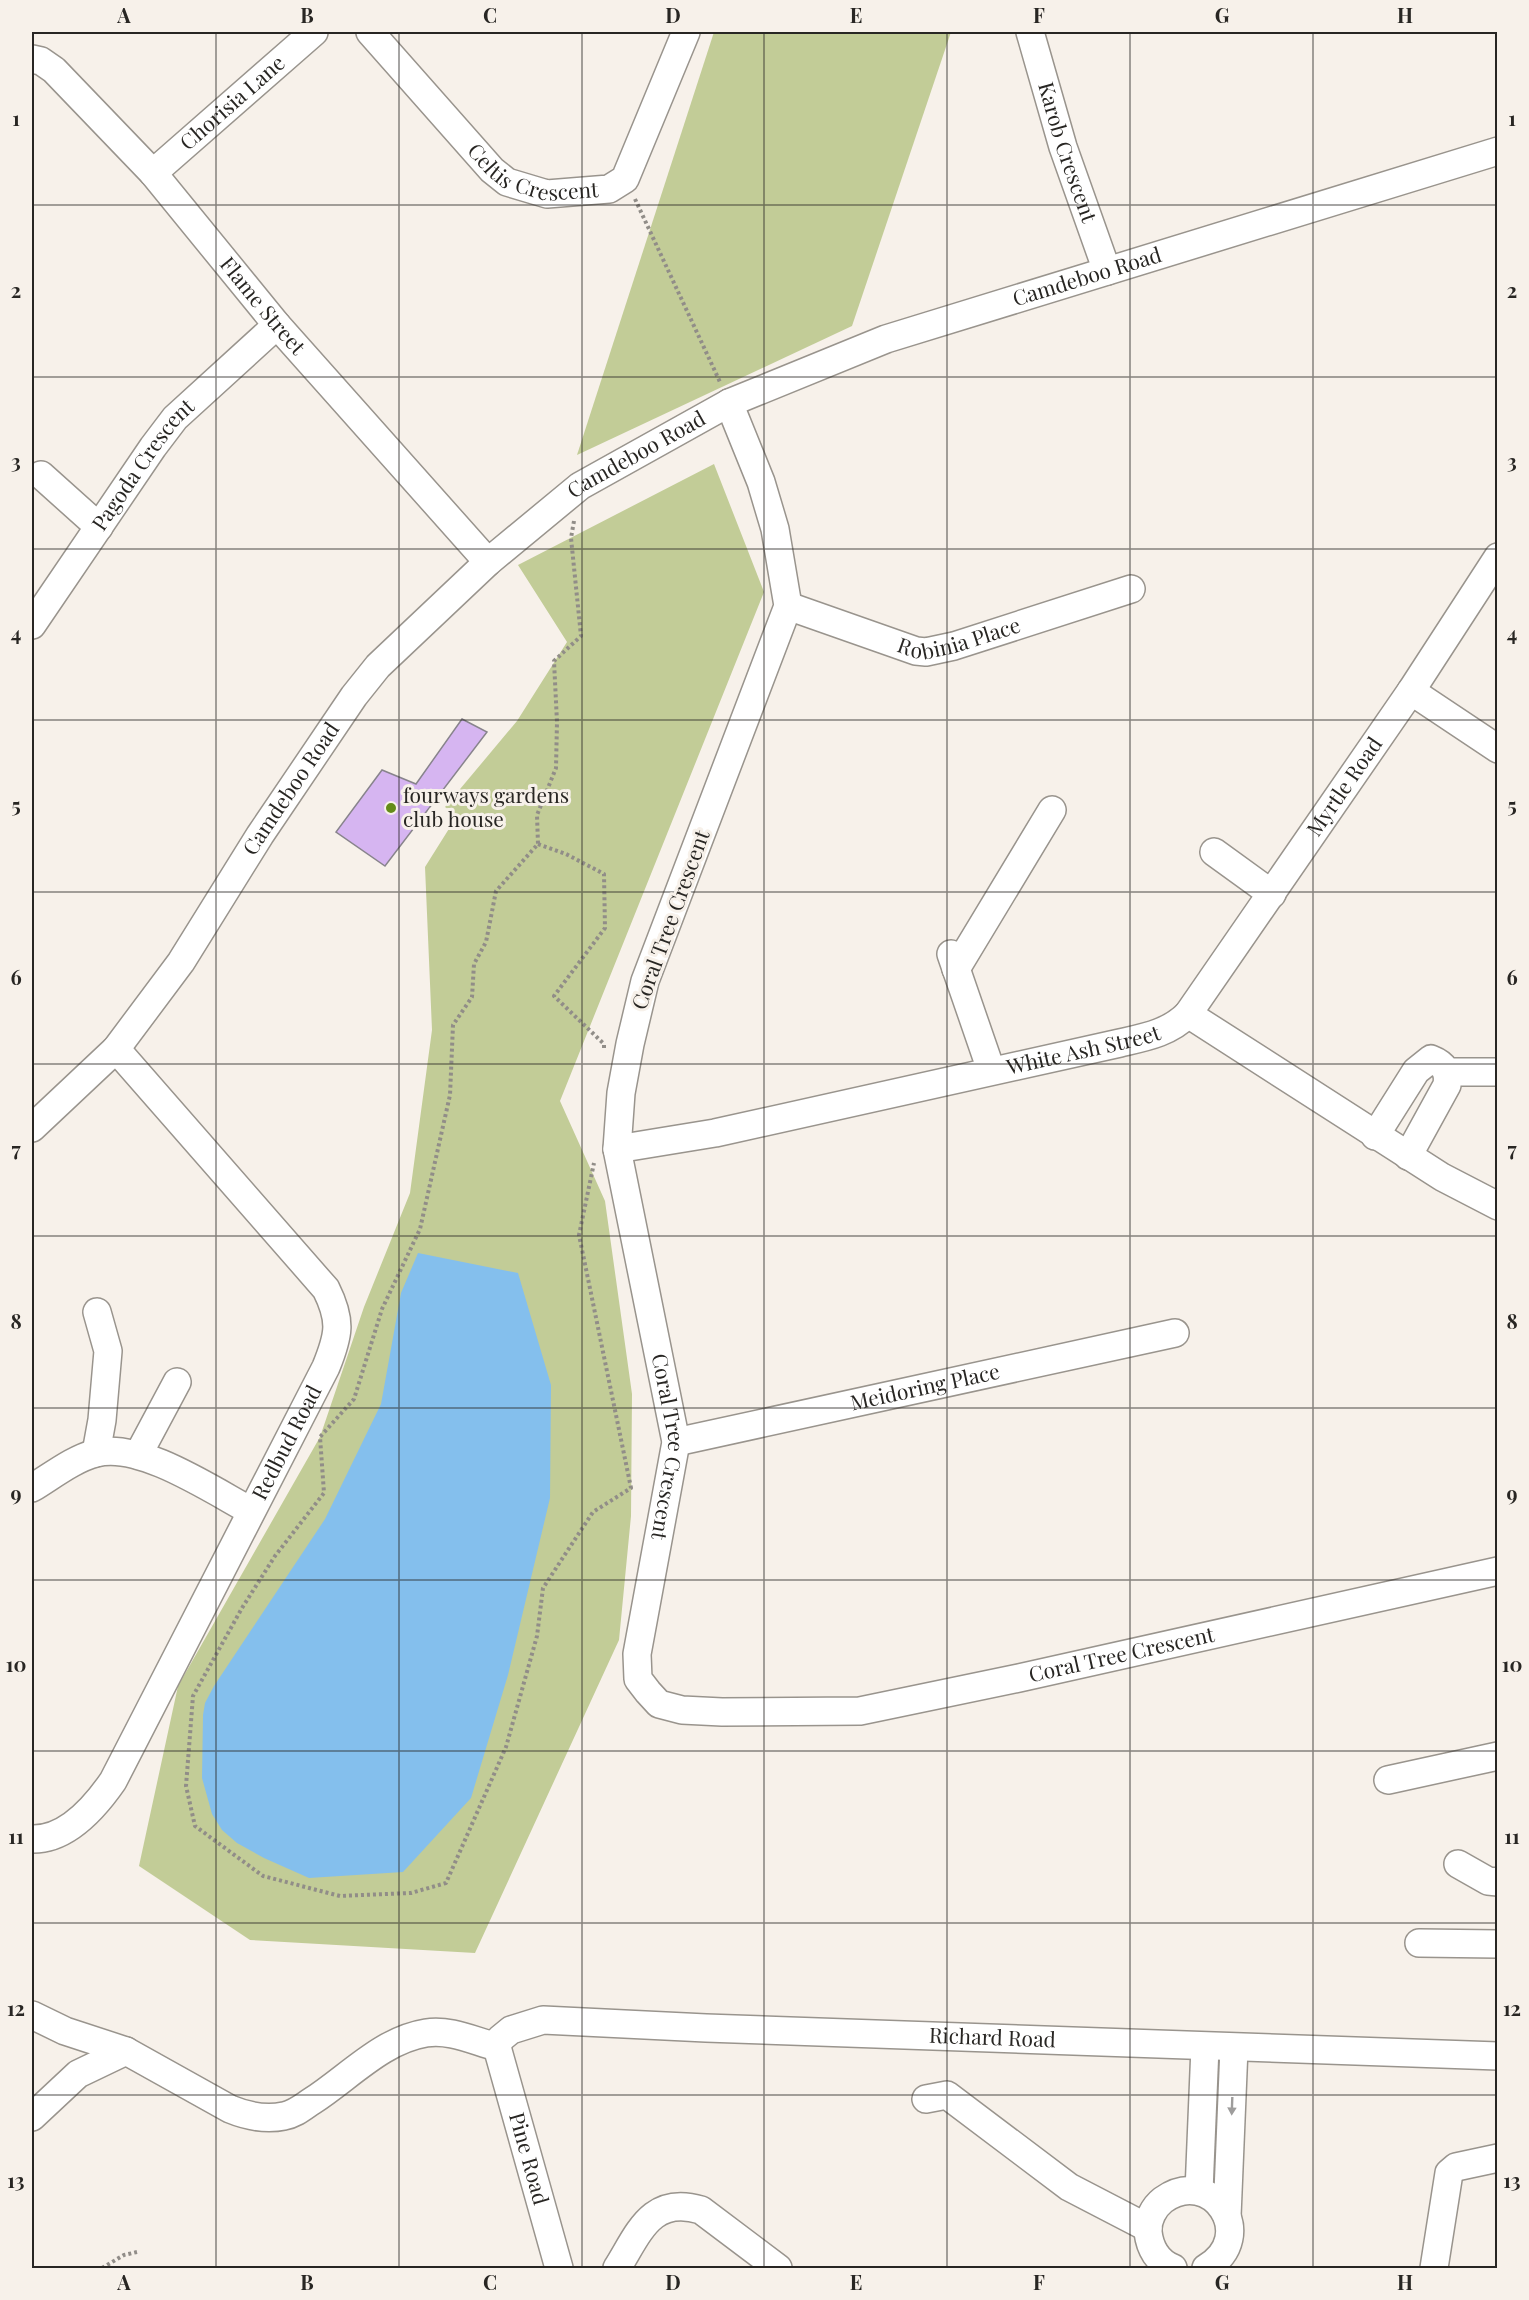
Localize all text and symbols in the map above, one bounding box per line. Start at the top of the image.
text: A [116,1,131,28]
text: B [300,1,314,28]
text: C [483,1,497,28]
text: D [665,1,681,28]
text: E [850,1,862,28]
text: F [1033,1,1045,28]
text: G [1215,1,1230,28]
text: H [1397,1,1413,28]
street label: Chorisia Lane [173,48,290,155]
street label: Karob Crescent [1033,79,1105,226]
text: 1 [12,104,20,131]
text: 1 [1508,104,1516,131]
street label: Celtis Crescent [462,136,600,206]
street label: Camdeboo Road [1009,239,1164,311]
street label: Flame Street [215,250,313,360]
text: 2 [11,276,21,303]
text: 2 [1507,276,1517,303]
street label: Pagoda Crescent [84,391,200,535]
street label: Camdeboo Road [560,403,710,503]
text: 3 [11,447,21,474]
text: 3 [1507,447,1517,474]
street label: Robinia Place [894,610,1023,665]
text: 4 [11,619,21,646]
text: 4 [1507,619,1517,646]
street label: Camdeboo Road [235,716,344,860]
street label: Myrtle Road [1299,731,1387,841]
place label: fourways gardens club house [403,780,569,832]
text: 5 [11,791,21,818]
text: 5 [1507,791,1517,818]
marker: fourways gardens club house [384,801,398,815]
street label: Coral Tree Crescent [624,825,715,1013]
text: 6 [10,963,22,990]
text: 6 [1506,963,1518,990]
street label: White Ash Street [1003,1017,1164,1080]
text: 7 [11,1135,21,1162]
text: 7 [1507,1135,1517,1162]
text: 8 [10,1307,22,1334]
text: 8 [1506,1307,1518,1334]
street label: Coral Tree Crescent [646,1351,692,1543]
street label: Meidoring Place [847,1356,1002,1416]
street label: Redbud Road [244,1379,326,1504]
text: 9 [10,1479,22,1506]
text: 9 [1506,1479,1518,1506]
street label: Coral Tree Crescent [1026,1619,1217,1687]
text: 10 [6,1650,26,1677]
text: 10 [1502,1650,1522,1677]
text: 11 [8,1822,24,1849]
text: 11 [1504,1822,1520,1849]
text: 12 [7,1994,25,2021]
text: 12 [1503,1994,1521,2021]
street label: Richard Road [928,2020,1056,2052]
one-way arrow [1227,2096,1236,2115]
street label: Pine Road [504,2109,557,2208]
text: 13 [7,2166,25,2193]
text: 13 [1503,2166,1521,2193]
text: A [116,2268,131,2295]
text: B [300,2268,314,2295]
text: C [483,2268,497,2295]
text: D [665,2268,681,2295]
text: E [850,2268,862,2295]
text: F [1033,2268,1045,2295]
text: G [1215,2268,1230,2295]
text: H [1397,2268,1413,2295]

